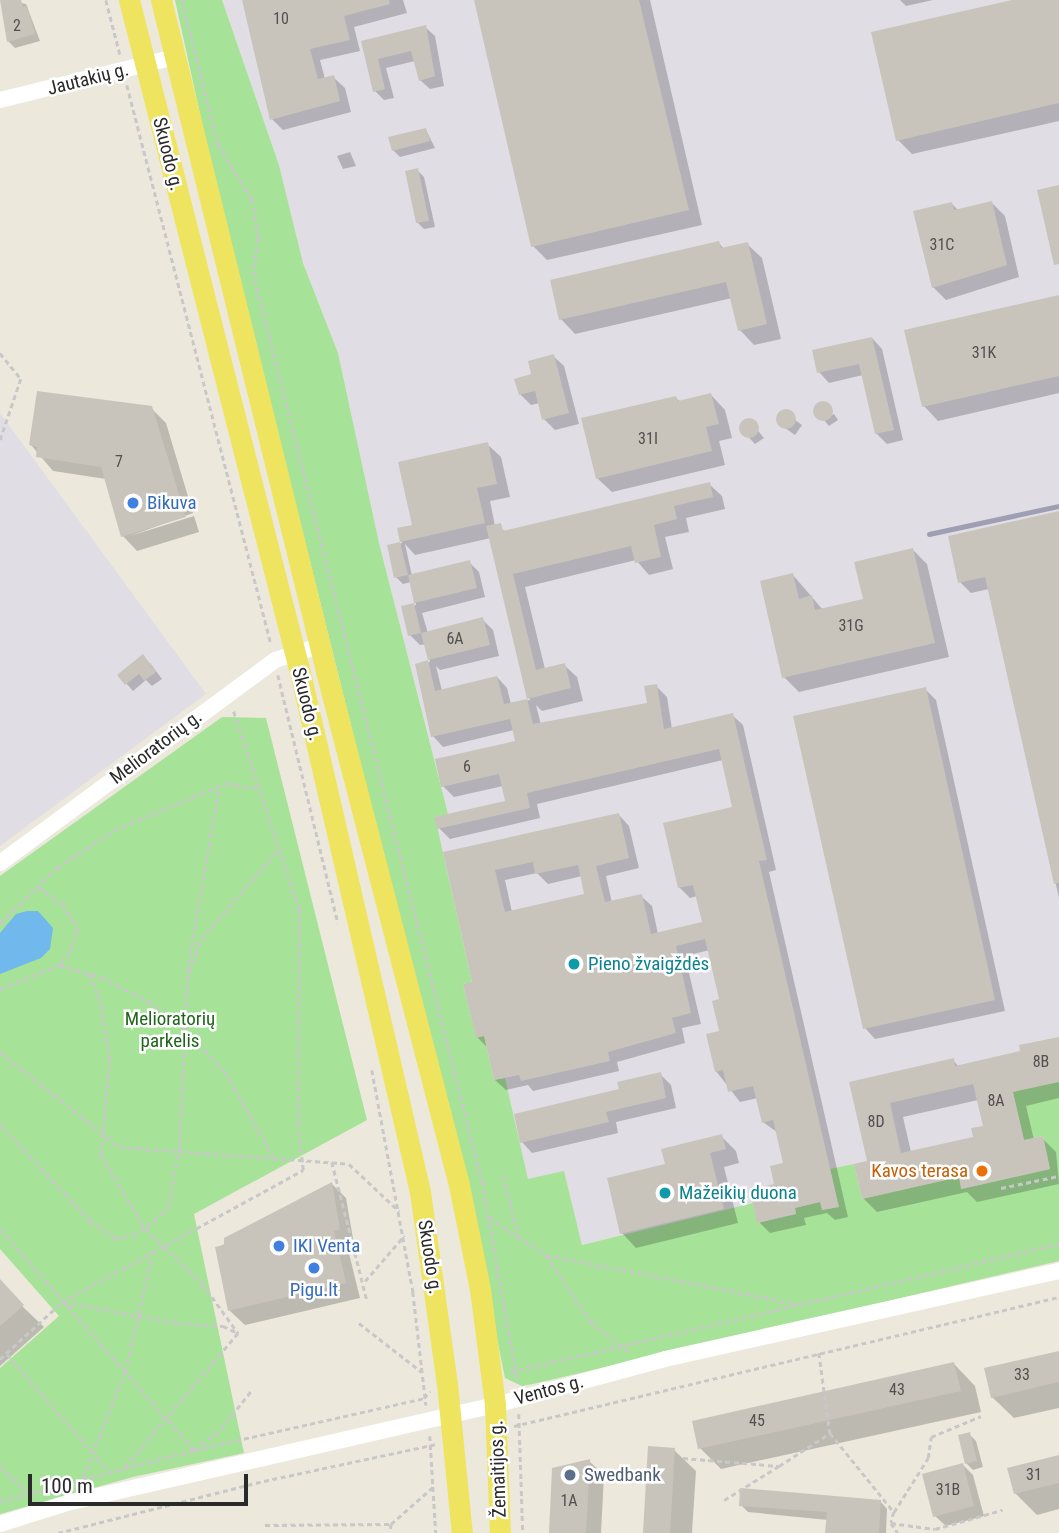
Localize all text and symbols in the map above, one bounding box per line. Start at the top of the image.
house number: 10 [273,9,289,29]
house number: 2 [13,16,21,36]
street label: Jautakių g. [45,58,131,100]
street label: Skuodo g. [148,115,188,193]
house number: 31C [930,235,954,255]
house number: 31K [972,343,996,363]
house number: 31I [638,429,658,449]
house number: 7 [115,452,123,472]
place label: Bikuva [147,492,197,514]
marker: Bikuva [125,495,141,511]
house number: 31G [838,616,864,636]
house number: 6A [446,629,464,649]
street label: Skuodo g. [287,665,327,743]
street label: Melioratorių g. [106,705,206,789]
house number: 6 [463,757,471,777]
place label: Pieno žvaigždės [588,953,709,975]
marker: Pieno žvaigždės [566,956,582,972]
park label: Melioratorių parkelis [125,1008,215,1052]
house number: 8B [1033,1052,1049,1072]
house number: 8A [987,1091,1005,1111]
house number: 8D [867,1112,885,1132]
place label: Kavos terasa [871,1160,968,1182]
marker: Kavos terasa [974,1163,990,1179]
place label: Mažeikių duona [679,1182,797,1204]
marker: Mažeikių duona [657,1185,673,1201]
street label: Skuodo g. [413,1218,447,1296]
place label: IKI Venta [293,1235,360,1257]
marker: IKI Venta [271,1238,287,1254]
marker: Pigu.lt [306,1260,322,1276]
place label: Pigu.lt [290,1279,338,1301]
house number: 33 [1014,1365,1030,1385]
street label: Ventos g. [512,1370,586,1410]
house number: 43 [889,1380,905,1400]
house number: 45 [749,1411,765,1431]
street label: Žemaitijos g. [485,1420,511,1518]
scale bar [32,1460,252,1504]
place label: Swedbank [584,1464,661,1486]
house number: 31 [1026,1465,1042,1485]
marker: Swedbank [562,1467,578,1483]
text: 100 m [41,1474,93,1498]
house number: 31B [936,1480,960,1500]
house number: 1A [560,1491,578,1511]

